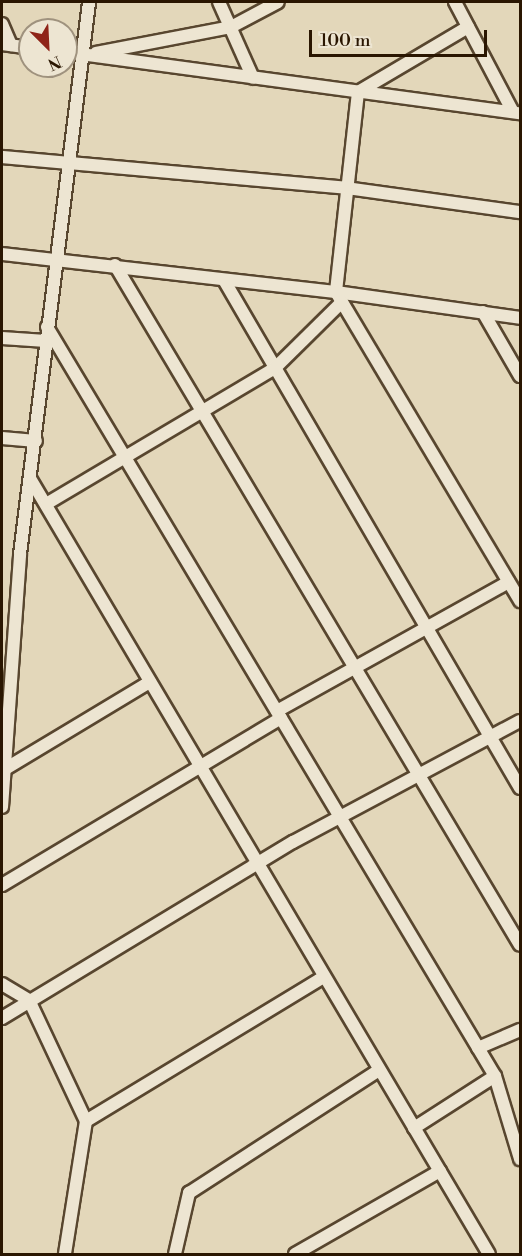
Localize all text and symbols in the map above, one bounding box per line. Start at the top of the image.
north arrow [18,18,78,78]
scale bar [312,18,490,56]
text: 100 m [320,29,371,52]
text: N [45,51,64,74]

